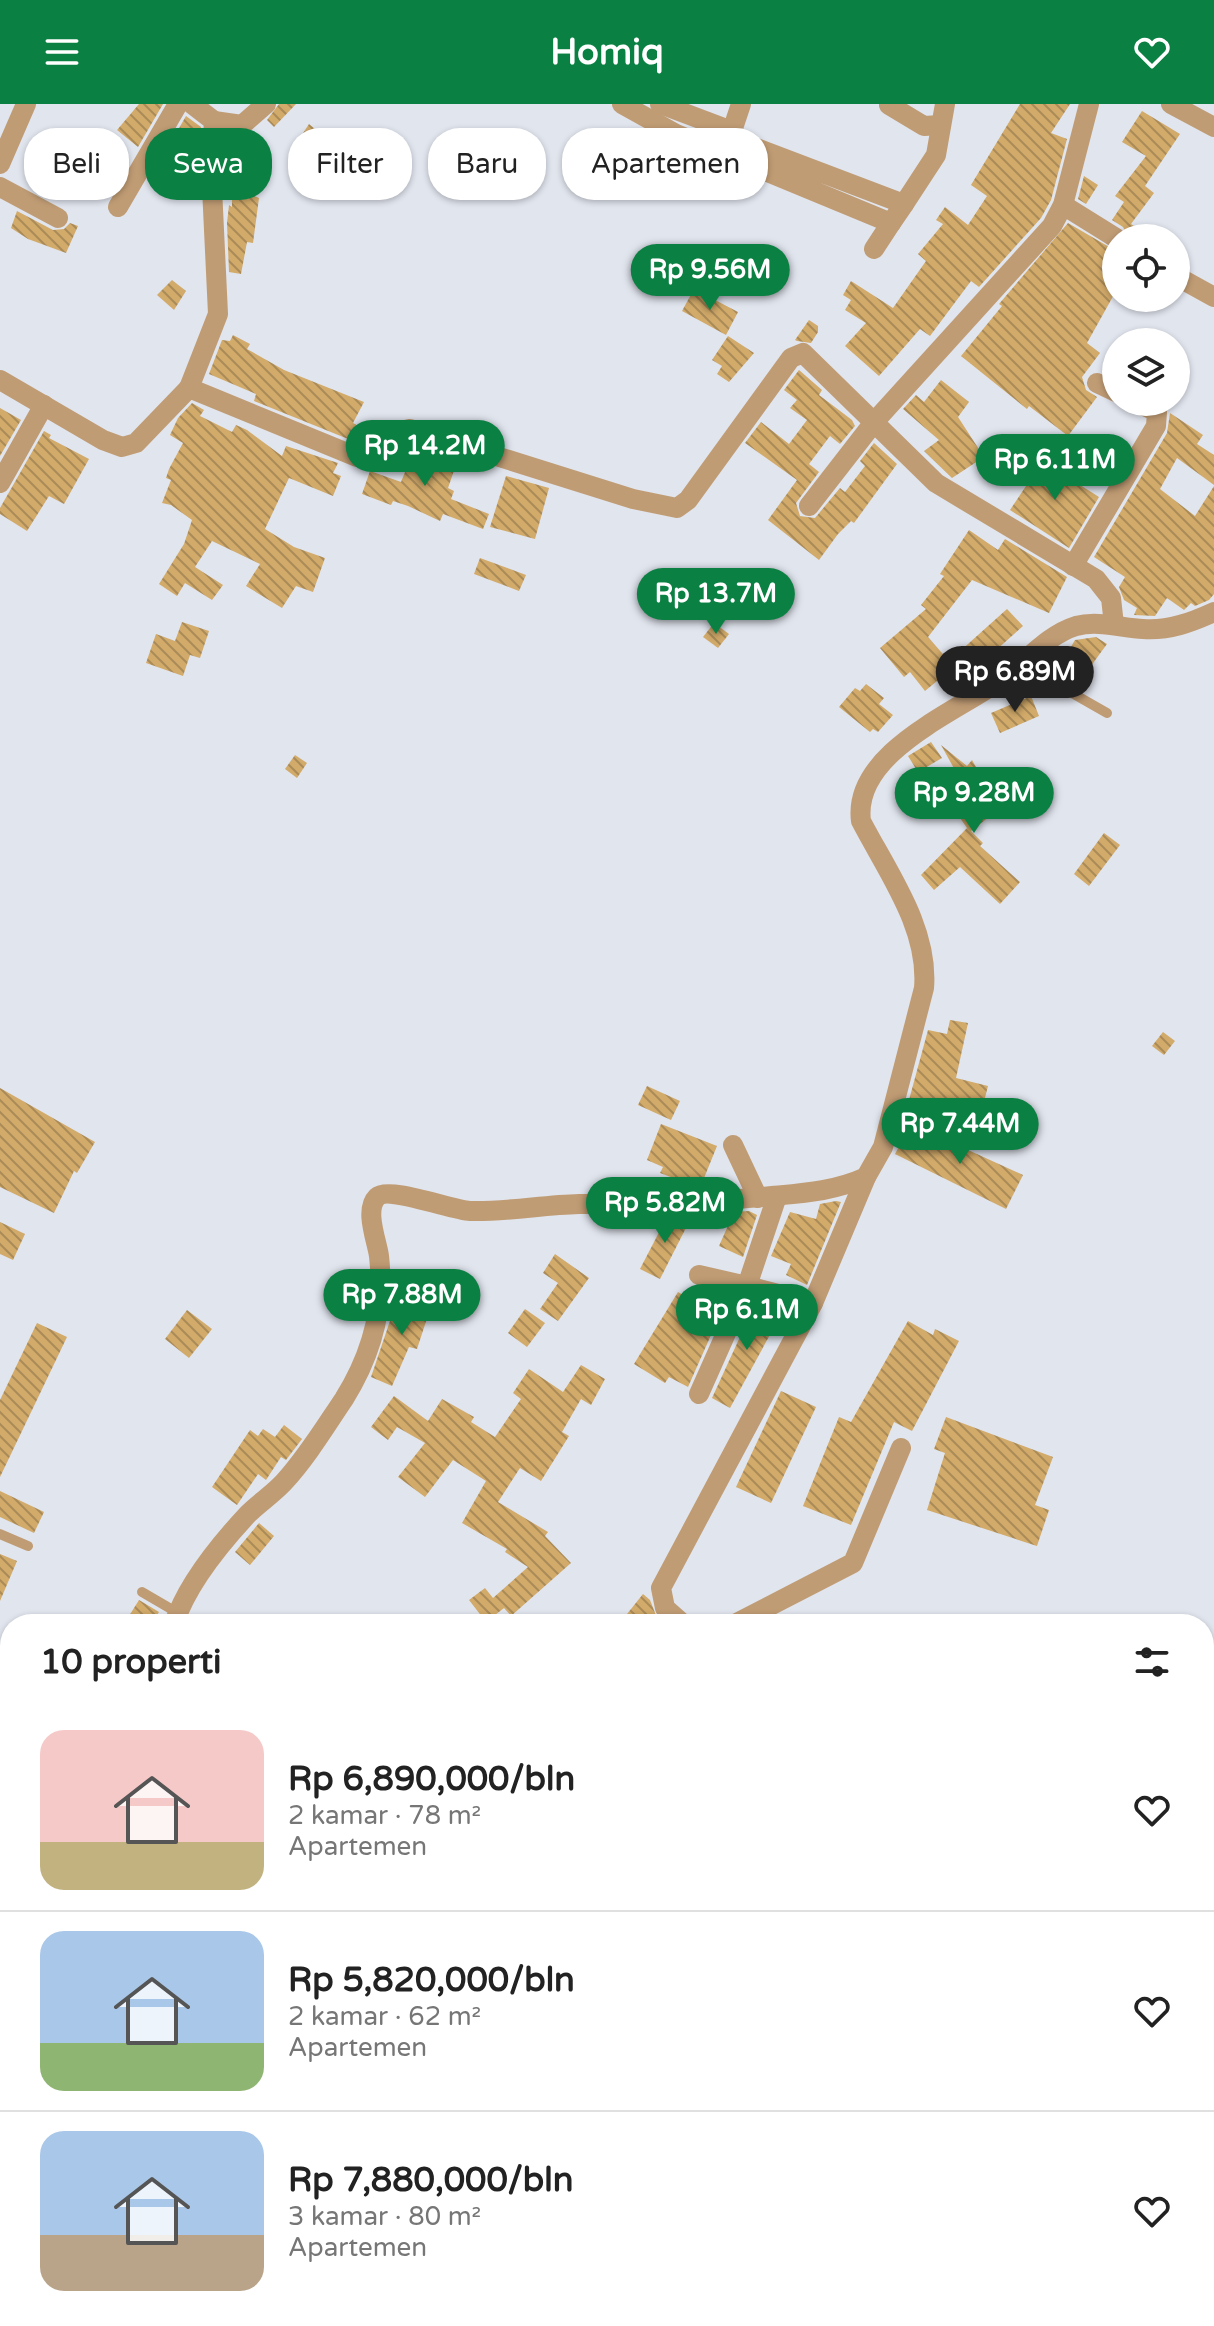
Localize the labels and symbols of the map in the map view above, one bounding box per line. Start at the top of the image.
pin: Rp 9.56M [627,244,793,312]
pin: Rp 14.2M [342,420,508,488]
pin: Rp 6.11M [972,434,1138,502]
pin: Rp 13.7M [633,568,799,636]
pin: Rp 6.89M [932,646,1098,714]
pin: Rp 9.28M [891,767,1057,835]
pin: Rp 7.44M [877,1098,1043,1166]
pin: Rp 5.82M [582,1177,748,1245]
pin: Rp 7.88M [319,1269,485,1337]
pin: Rp 6.1M [673,1284,821,1352]

